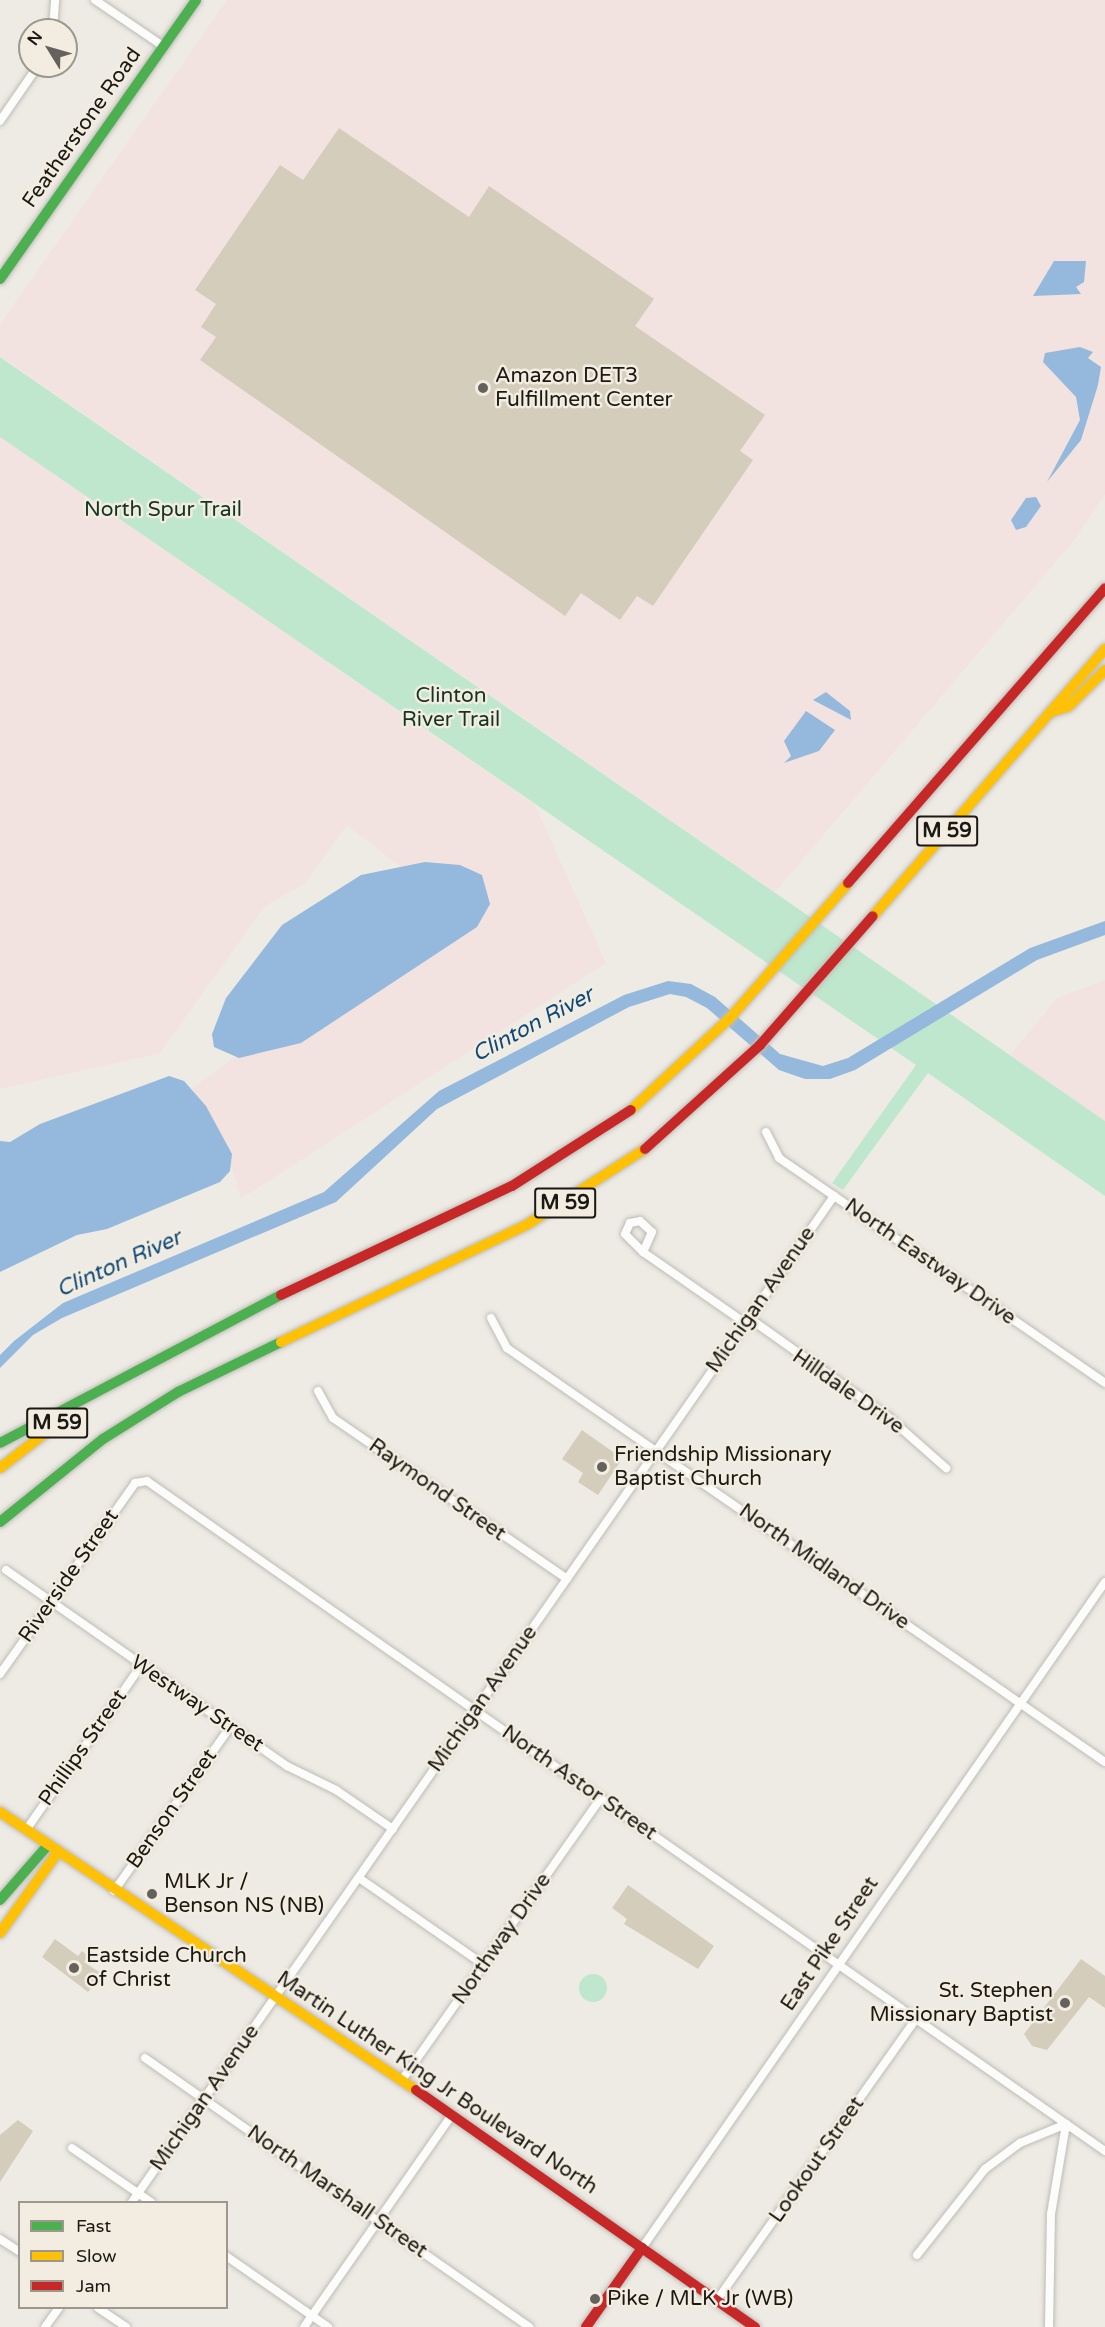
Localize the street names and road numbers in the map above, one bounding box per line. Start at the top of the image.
street label: Featherstone Road [17,43,147,213]
road number: M 59 [916,814,978,848]
road number: M 59 [534,1186,596,1220]
street label: North Eastway Drive [840,1193,1020,1331]
street label: Michigan Avenue [701,1222,821,1378]
street label: Hilldale Drive [787,1344,909,1440]
road number: M 59 [26,1406,88,1440]
street label: Raymond Street [364,1433,510,1547]
street label: North Midland Drive [734,1499,914,1635]
street label: Riverside Street [14,1504,124,1648]
street label: Michigan Avenue [423,1621,543,1777]
street label: Westway Street [126,1650,268,1758]
street label: Phillips Street [34,1685,132,1811]
street label: North Astor Street [497,1720,661,1846]
street label: Benson Street [121,1744,223,1874]
street label: Northway Drive [447,1868,557,2010]
street label: East Pike Street [776,1872,884,2016]
street label: Martin Luther King Jr Boulevard North [272,1966,602,2200]
street label: Michigan Avenue [145,2020,265,2176]
street label: Lookout Street [764,2092,870,2228]
street label: North Marshall Street [242,2120,432,2264]

